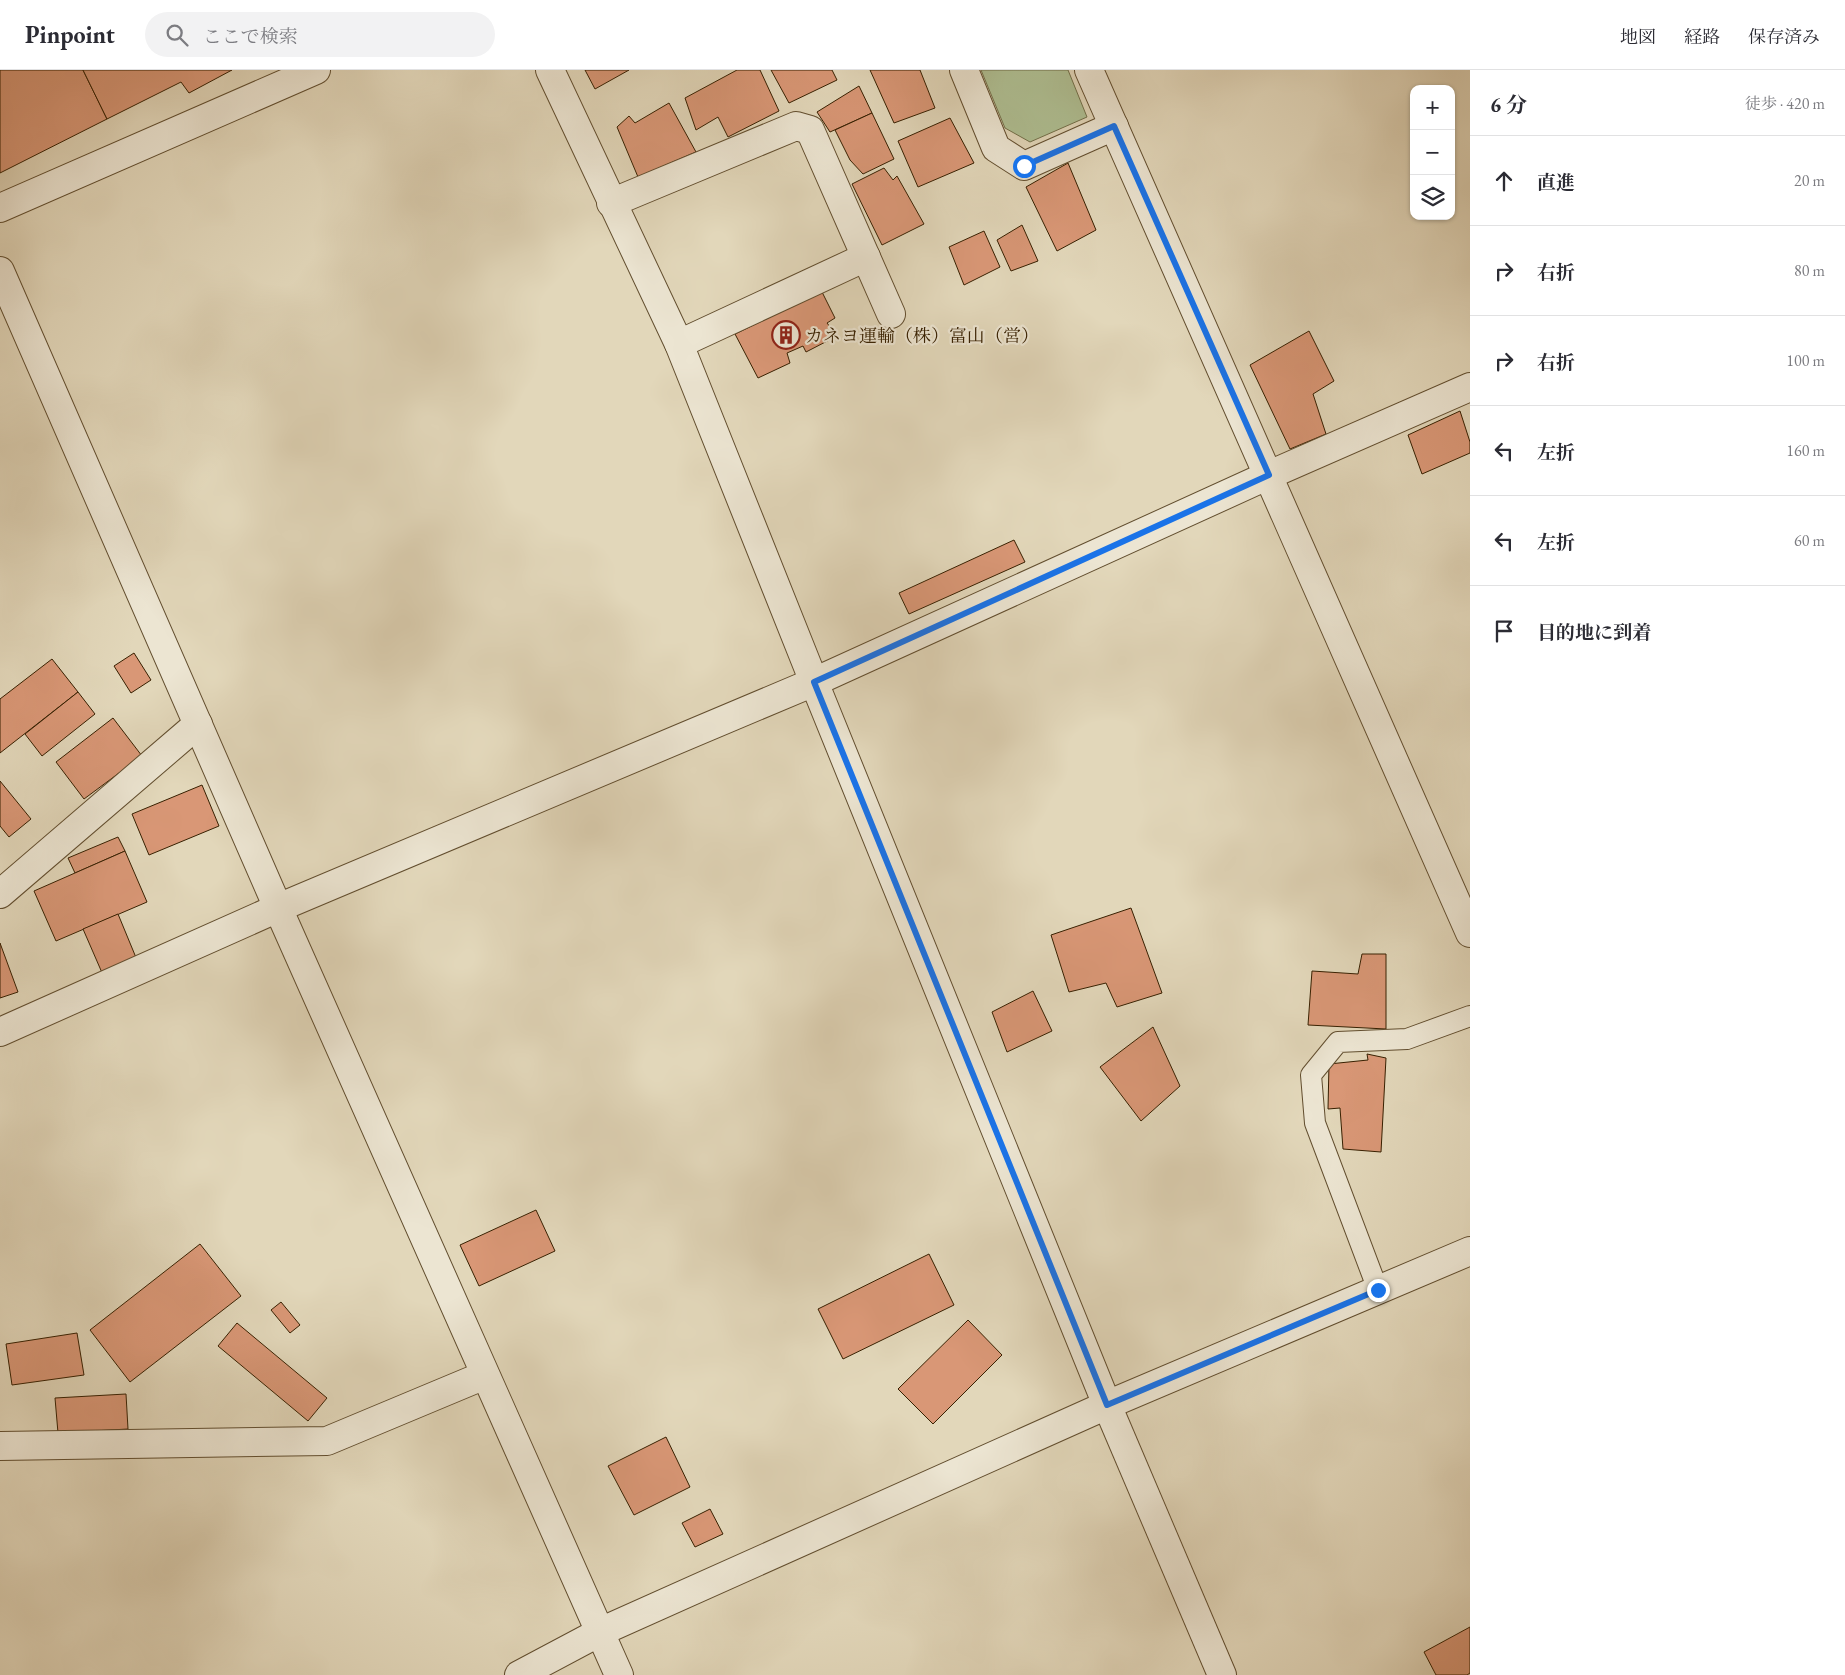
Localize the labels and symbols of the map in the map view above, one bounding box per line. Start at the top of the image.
route start [1013,155,1036,178]
building icon: カネヨ運輸（株）富山（営） [771,320,801,350]
place label: カネヨ運輸（株）富山（営） [805,324,1039,347]
route end [1367,1279,1390,1302]

